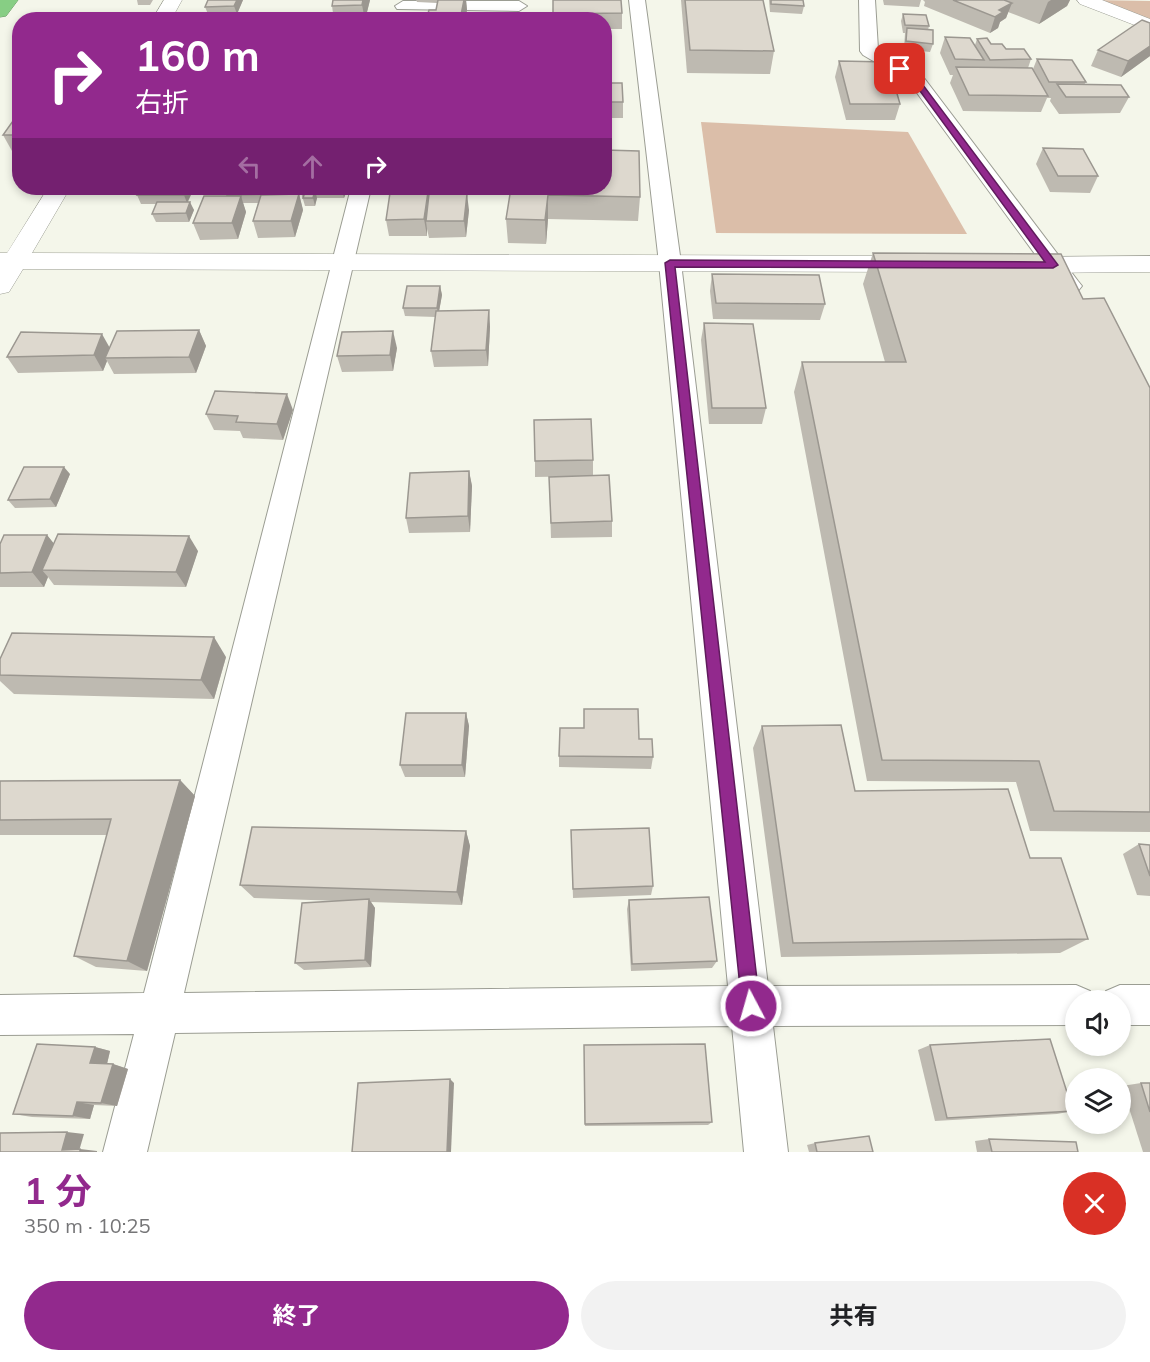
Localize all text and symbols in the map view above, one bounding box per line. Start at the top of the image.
text: 160 m [135,29,260,82]
icon: right [36,36,114,114]
pin [874,43,925,94]
icon: arrive [883,52,916,85]
text: 右折 [135,85,189,119]
icon: left [233,150,266,183]
icon: ahead [296,150,329,183]
icon: right [359,150,392,183]
position arrow [719,974,783,1038]
map controls [1065,990,1131,1134]
button: sound [1065,990,1131,1056]
button: layers [1065,1068,1131,1134]
text: 1 分 [24,1168,91,1213]
button: close [1063,1172,1126,1235]
text: 350 m · 10:25 [24,1213,150,1238]
button: 終了 [24,1281,569,1350]
button: 共有 [581,1281,1126,1350]

